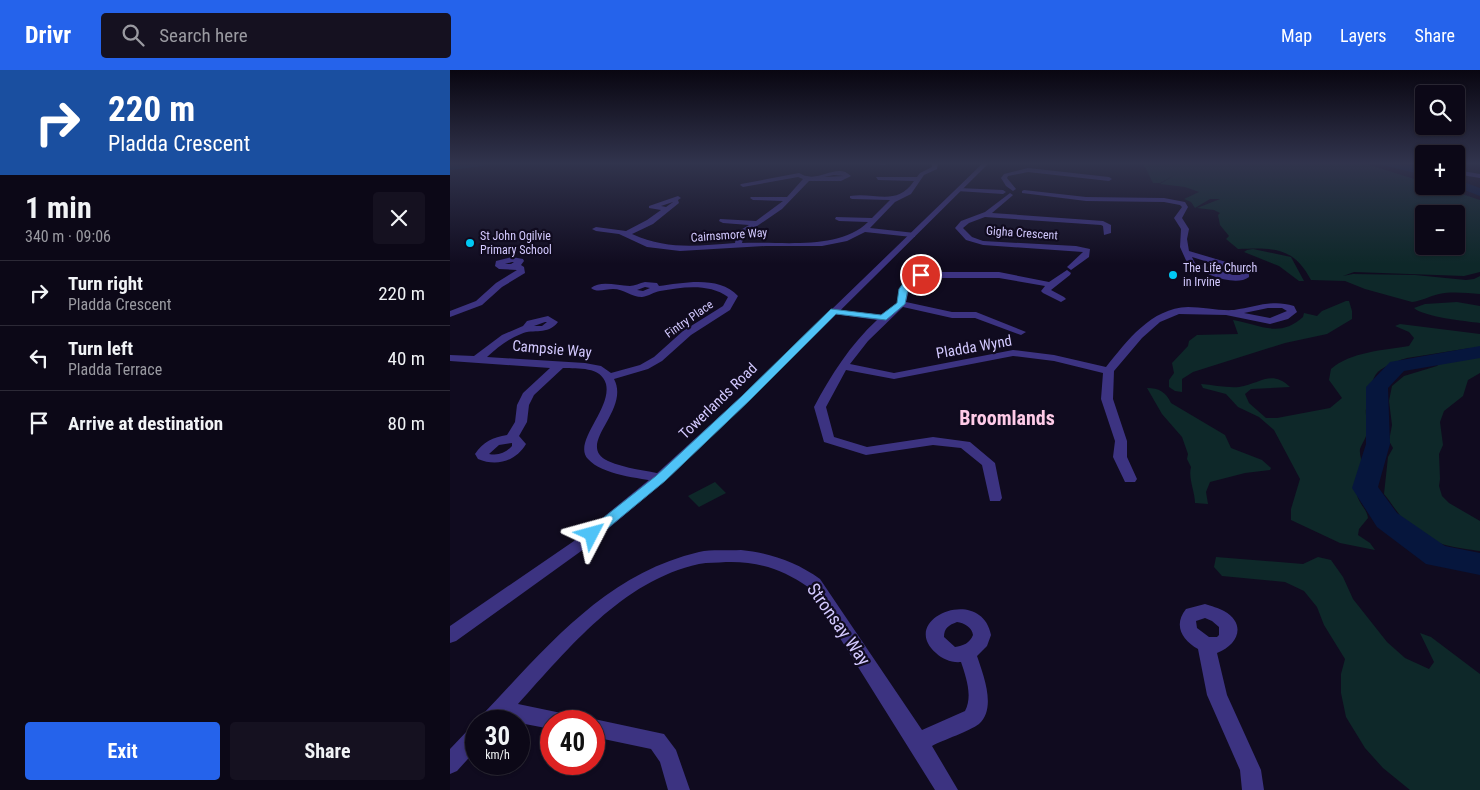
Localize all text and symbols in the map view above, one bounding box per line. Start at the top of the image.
search box [101,13,451,58]
text: Drivr [25,21,71,49]
icon: search [119,21,147,49]
text: Search here [159,24,248,47]
text: Map [1281,25,1312,46]
text: Layers [1340,25,1387,46]
text: Share [1415,25,1455,46]
map controls [1415,85,1465,255]
button: search [1415,85,1465,135]
text: 220 m [108,89,195,130]
icon: right [25,90,90,155]
text: Pladda Crescent [108,131,250,156]
button: + [1415,145,1465,195]
text: 1 min [25,190,92,225]
button: close [373,192,425,244]
button: − [1415,205,1465,255]
street label: Gigha Crescent [986,224,1059,243]
street label: Cairnsmore Way [690,225,768,245]
text: 340 m · 09:06 [25,227,111,246]
place label: St John Ogilvie Primary School [480,229,552,257]
marker: St John Ogilvie Primary School [464,237,476,249]
pin [900,254,942,296]
icon: arrive [907,261,935,289]
place label: The Life Church in Irvine [1183,261,1257,289]
marker: The Life Church in Irvine [1167,269,1179,281]
text: Turn right [68,272,143,295]
icon: right [25,279,53,307]
text: 220 m [378,282,425,305]
text: Pladda Crescent [68,295,171,314]
street label: Fintry Place [662,297,716,341]
street label: Pladda Wynd [935,331,1013,363]
text: Turn left [68,337,133,360]
street label: Campsie Way [512,337,592,361]
icon: left [25,344,53,372]
text: 40 m [388,347,425,370]
street label: Towerlands Road [675,359,761,443]
text: Pladda Terrace [68,360,162,379]
district label: Broomlands [959,406,1055,430]
icon: arrive [25,409,53,437]
text: Arrive at destination [68,412,223,435]
text: 80 m [388,412,425,435]
position arrow [565,507,617,559]
street label: Stronsay Way [803,579,875,670]
speed limit sign: 40 [540,710,605,775]
button: Exit [25,722,220,780]
button: Share [230,722,425,780]
text: 30 [485,722,510,751]
text: km/h [485,748,510,762]

